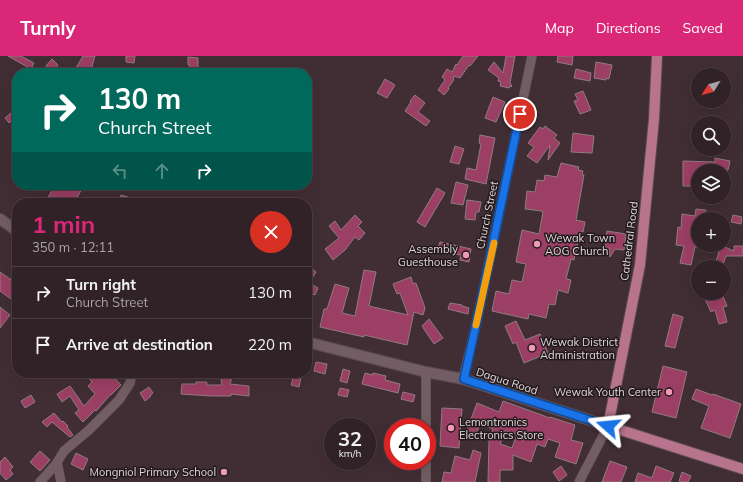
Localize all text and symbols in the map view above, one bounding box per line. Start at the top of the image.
text: Turnly [20,16,76,40]
text: Map [545,19,574,37]
text: Directions [596,19,661,37]
text: Saved [683,19,723,37]
north arrow [691,68,731,108]
map controls [691,68,731,300]
text: 130 m [98,81,181,116]
icon: right [32,84,84,136]
pin [503,97,537,131]
icon: arrive [509,103,531,125]
text: Church Street [98,116,212,139]
button: search [691,116,731,156]
icon: left [109,160,131,182]
icon: ahead [151,160,173,182]
icon: right [193,160,215,182]
button: layers [691,164,731,204]
street label: Church Street [473,179,501,250]
street label: Cathedral Road [617,201,641,281]
text: 1 min [32,209,95,239]
button: close [250,211,292,253]
button: + [691,212,731,252]
place label: Wewak Town AOG Church [545,231,615,258]
text: 350 m · 12:11 [32,239,114,255]
marker: Wewak Town AOG Church [532,239,542,249]
place label: Assembly Guesthouse [398,242,458,269]
marker: Assembly Guesthouse [461,250,471,260]
button: − [691,260,731,300]
text: Turn right [66,275,136,294]
icon: right [32,282,54,304]
text: 130 m [248,283,292,302]
text: Church Street [66,294,148,310]
icon: arrive [32,334,54,356]
text: Arrive at destination [66,335,213,354]
text: 220 m [248,335,292,354]
place label: Wewak District Administration [540,335,618,362]
marker: Wewak District Administration [527,343,537,353]
street label: Dagua Road [474,364,540,398]
place label: Wewak Youth Center [554,385,661,399]
marker: Wewak Youth Center [664,387,674,397]
position arrow [587,405,629,447]
place label: Lemontronics Electronics Store [459,415,543,442]
speed limit sign: 40 [384,418,436,470]
marker: Lemontronics Electronics Store [446,423,456,433]
text: 32 [338,426,362,451]
text: km/h [339,447,361,460]
place label: Mongniol Primary School [89,465,216,479]
marker: Mongniol Primary School [219,467,229,477]

